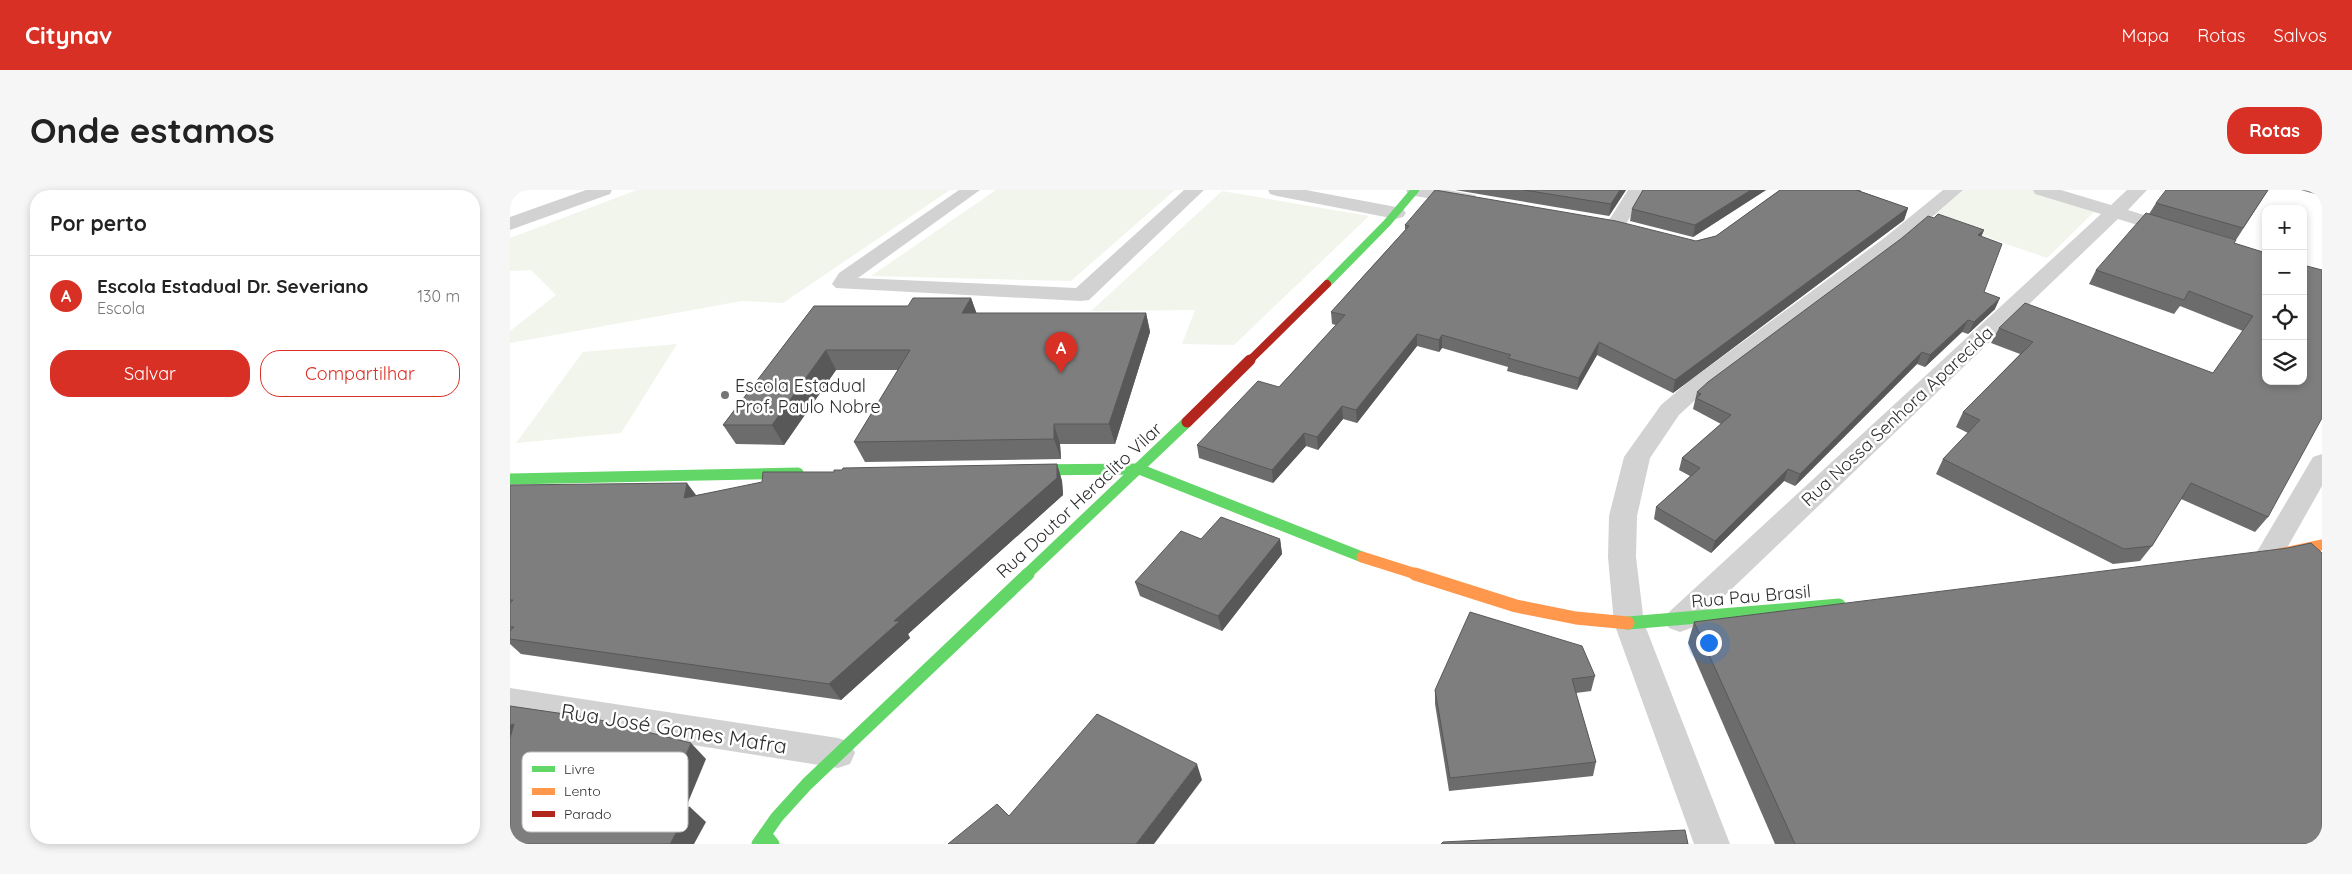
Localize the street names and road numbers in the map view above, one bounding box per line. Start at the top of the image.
street label: Rua Nossa Senhora Aparecida [1796,321,1998,511]
street label: Rua Doutor Heraclito Vilar [991,417,1167,583]
street label: Rua Pau Brasil [1690,579,1812,613]
street label: Rua José Gomes Mafra [559,697,789,759]

